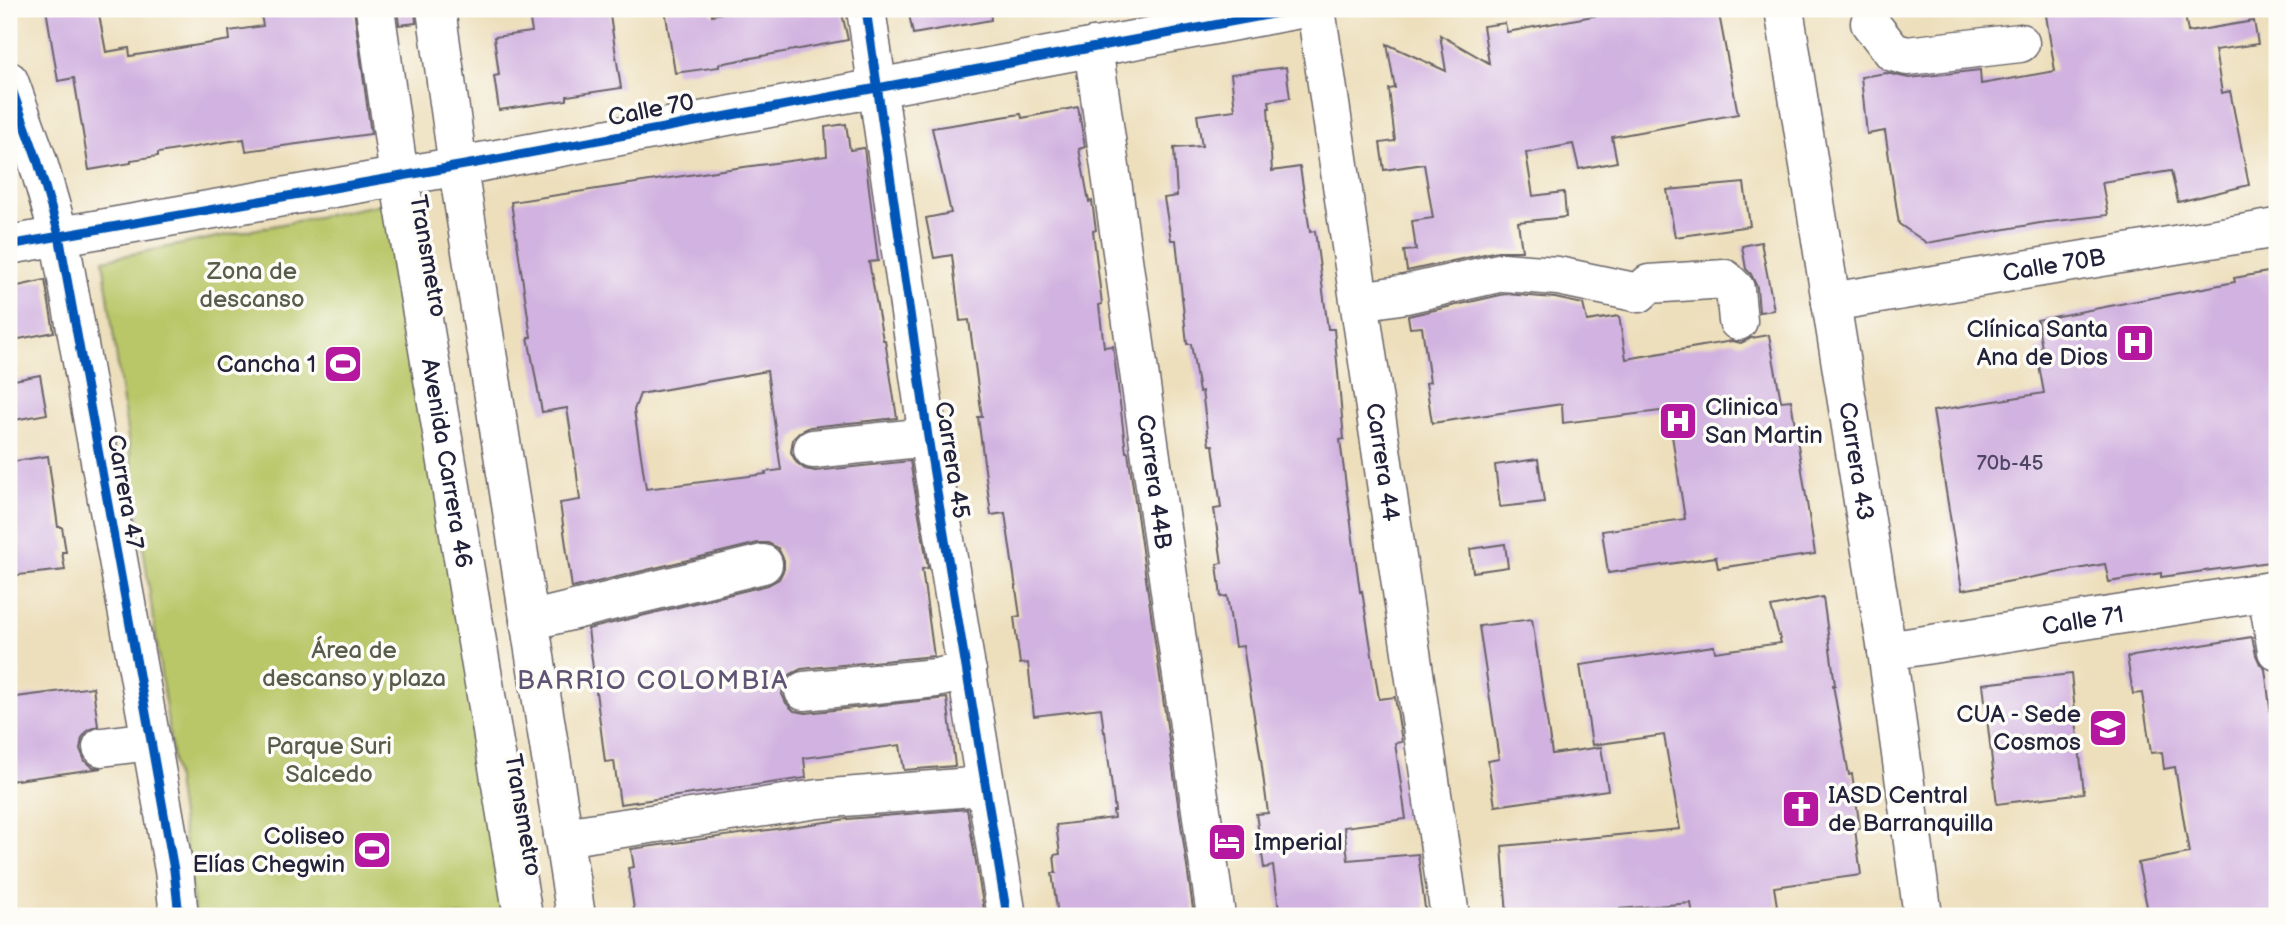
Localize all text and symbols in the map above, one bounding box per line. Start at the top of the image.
street label: Calle 70 [605,87,697,133]
street label: Transmetro [403,193,453,319]
street label: Calle 70B [2000,242,2107,288]
park label: Zona de descanso [199,257,305,314]
place label: Clínica Santa Ana de Dios [1967,315,2108,372]
hospital icon: Clínica Santa Ana de Dios [2114,322,2156,364]
sports icon: Cancha 1 [322,343,364,385]
place label: Cancha 1 [216,350,316,379]
street label: Avenida Carrera 46 [415,356,479,570]
place label: Clinica San Martin [1705,393,1823,450]
street label: Carrera 45 [928,399,976,521]
hospital icon: Clinica San Martin [1657,400,1699,442]
street label: Carrera 43 [1833,400,1880,522]
street label: Carrera 44 [1360,401,1406,524]
street label: Carrera 44B [1131,412,1178,551]
street label: Carrera 47 [101,432,149,552]
house number: 70b-45 [1976,451,2044,476]
street label: Calle 71 [2040,600,2126,641]
park label: Área de descanso y plaza [262,635,446,693]
district label: BARRIO COLOMBIA [517,666,789,697]
place label: CUA - Sede Cosmos [1956,700,2081,757]
school or university icon: CUA - Sede Cosmos [2087,707,2129,749]
park label: Parque Suri Salcedo [266,732,392,789]
street label: Transmetro [498,752,548,878]
place label: IASD Central de Barranquilla [1828,781,1994,838]
church icon: IASD Central de Barranquilla [1780,788,1822,830]
hotel icon: Imperial [1206,821,1248,863]
place label: Coliseo Elías Chegwin [193,822,345,879]
place label: Imperial [1254,828,1343,857]
sports icon: Coliseo Elías Chegwin [351,829,393,871]

